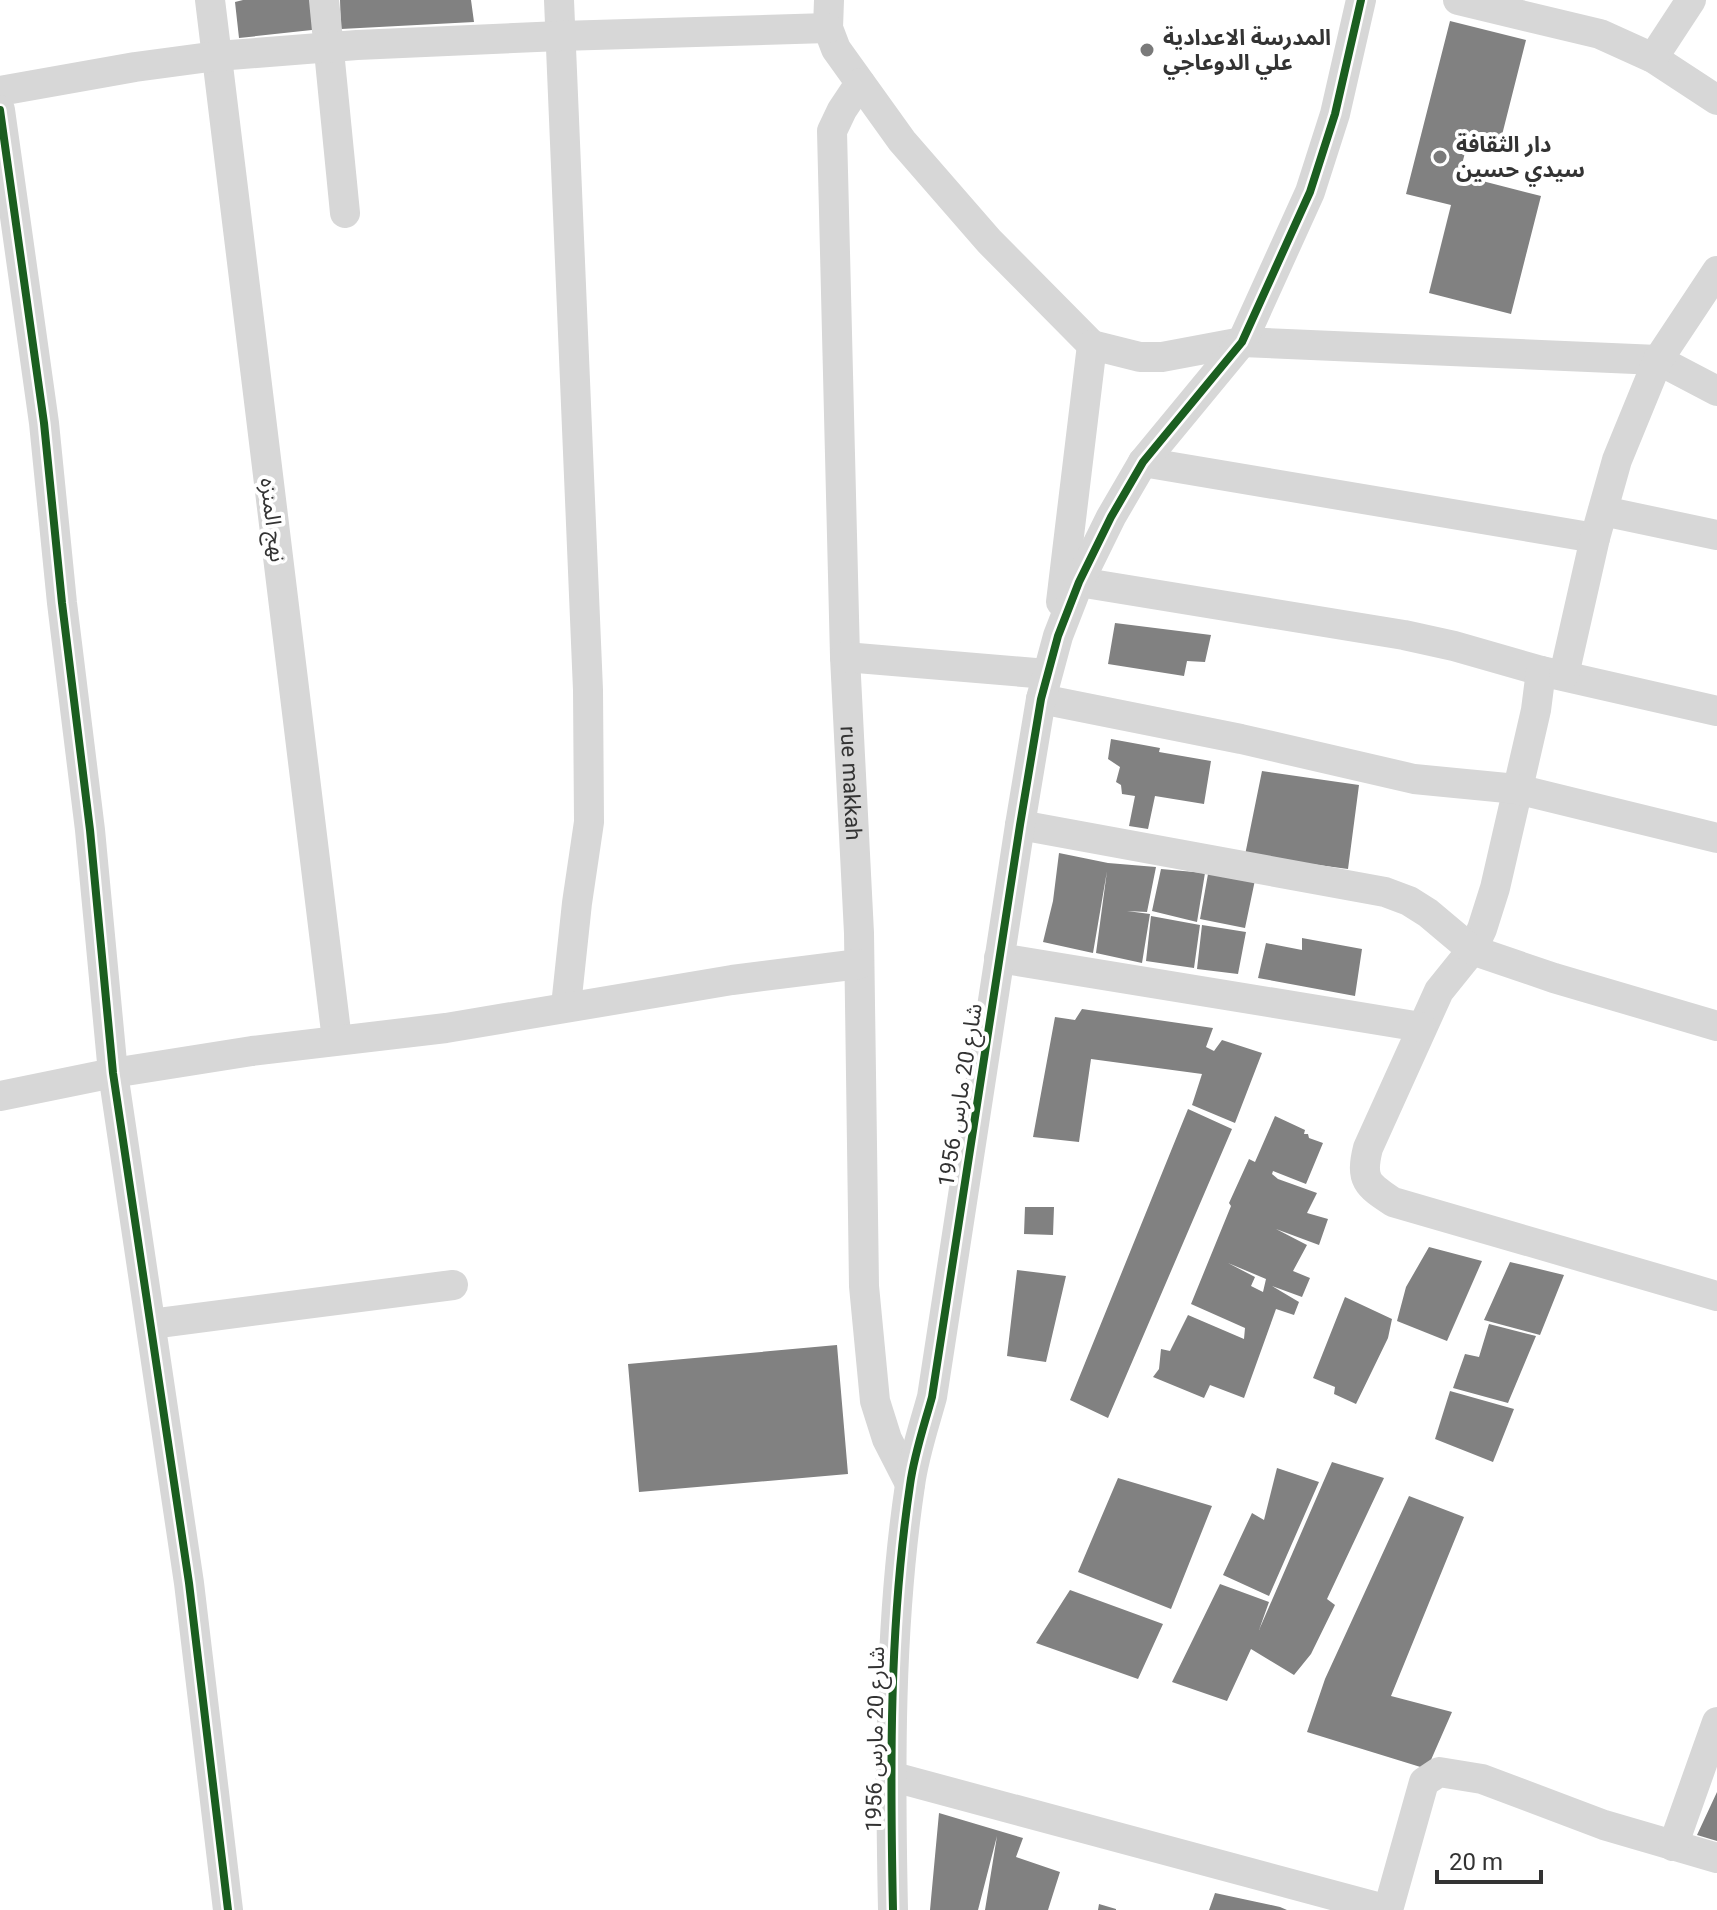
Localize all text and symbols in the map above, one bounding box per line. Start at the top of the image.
place label: المدرسة الاعدادية علي الدوعاجي [1163,25,1331,80]
marker: المدرسة الاعدادية علي الدوعاجي [1138,41,1156,59]
place label: دار الثقافة سيدي حسين [1456,132,1585,187]
marker: دار الثقافة سيدي حسين [1431,148,1449,166]
street label: نهج المنزه [251,476,291,564]
street label: rue makkah [836,725,867,841]
street label: شارع 20 مارس 1956 [933,1001,991,1189]
street label: شارع 20 مارس 1956 [861,1646,893,1832]
scale bar [1437,1834,1541,1884]
text: 20 m [1449,1848,1503,1876]

